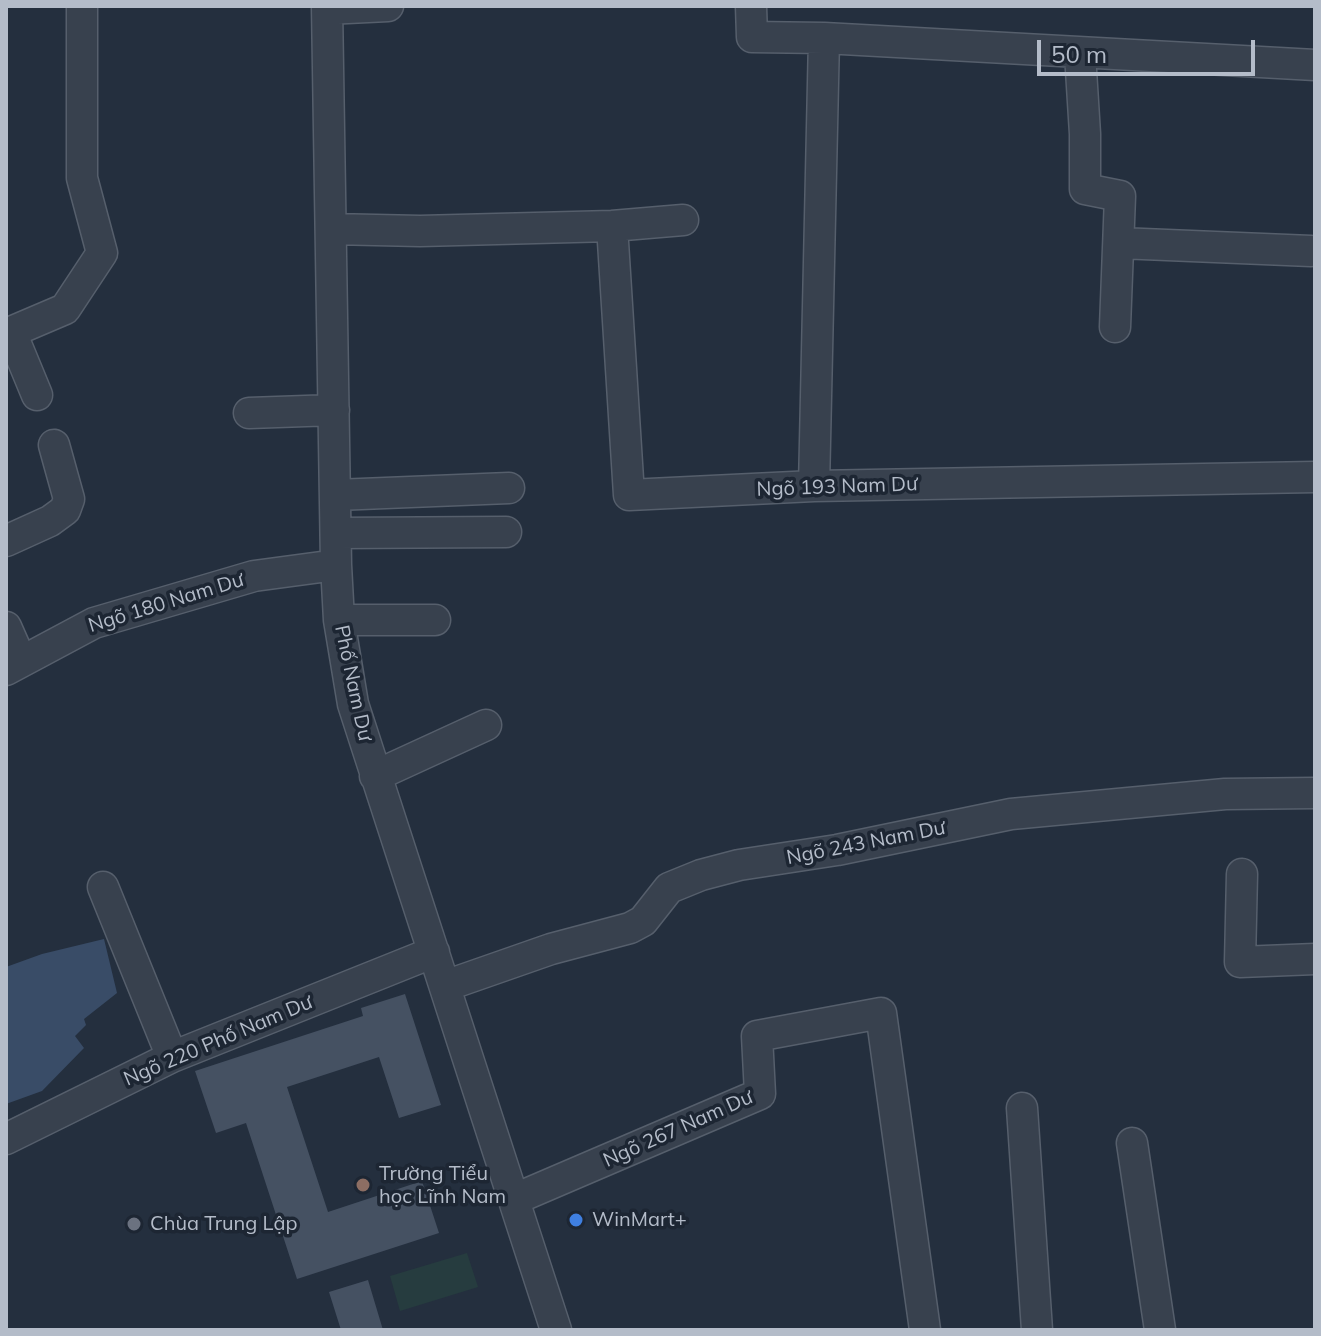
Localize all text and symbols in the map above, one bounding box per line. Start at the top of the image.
scale bar [1041,24,1259,74]
text: 50 m [1051,39,1107,69]
street label: Ngõ 193 Nam Dư [756,472,918,502]
street label: Ngõ 180 Nam Dư [85,568,247,638]
street label: Phố Nam Dư [329,623,377,743]
street label: Ngõ 243 Nam Dư [785,816,947,870]
street label: Ngõ 220 Phố Nam Dư [120,990,316,1092]
street label: Ngõ 267 Nam Dư [600,1085,756,1173]
place label: Trường Tiểu học Lĩnh Nam [379,1162,506,1209]
marker: Trường Tiểu học Lĩnh Nam [354,1176,372,1194]
place label: WinMart+ [592,1208,687,1232]
marker: WinMart+ [567,1211,585,1229]
place label: Chùa Trung Lập [150,1212,297,1236]
marker: Chùa Trung Lập [125,1215,143,1233]

